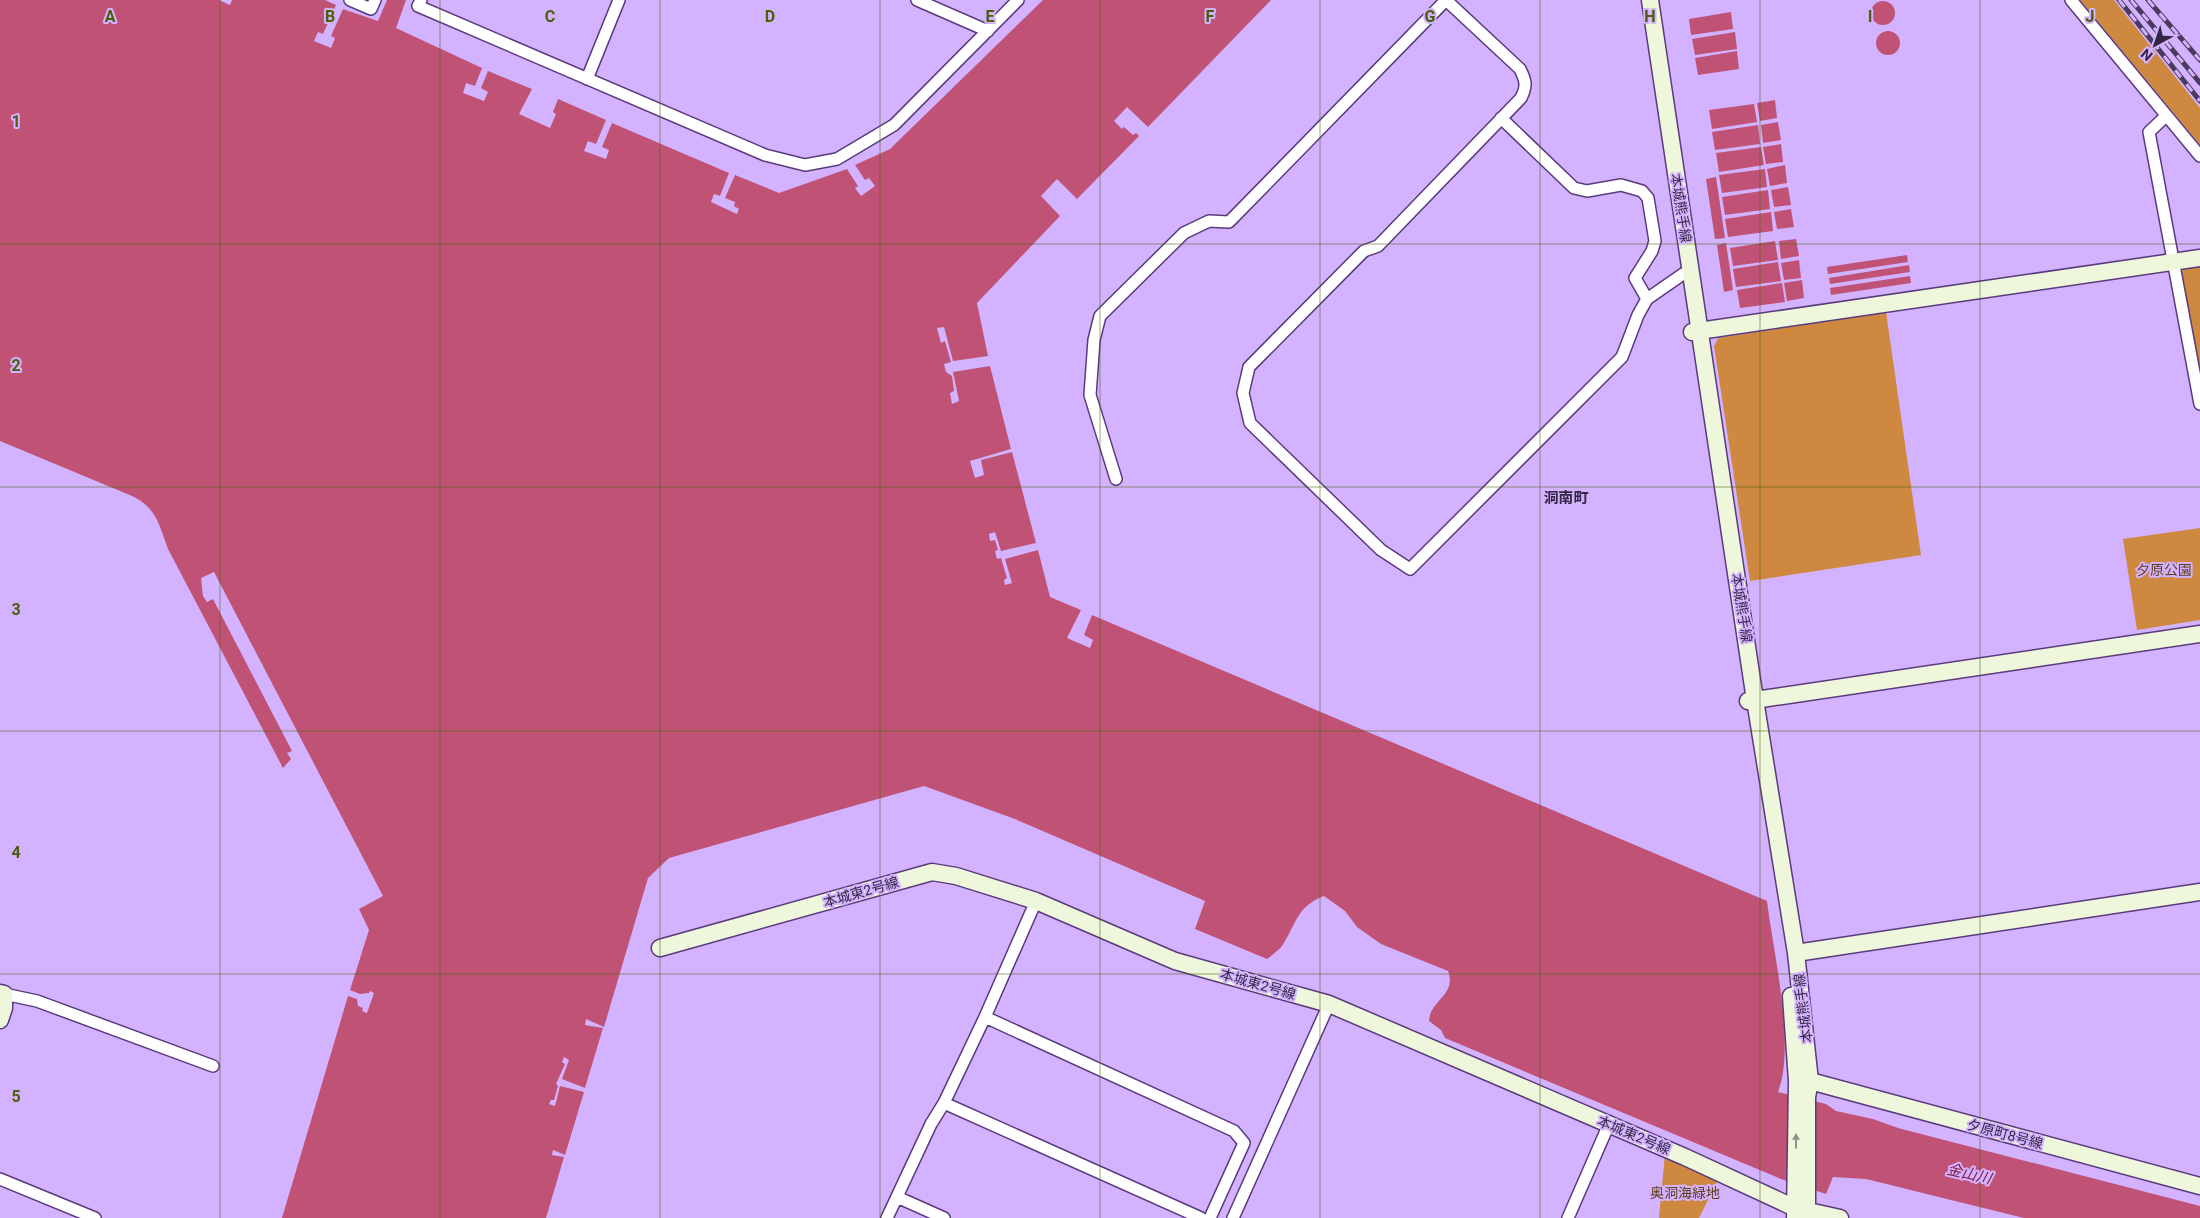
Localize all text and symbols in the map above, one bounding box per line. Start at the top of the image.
text: A [105,7,116,26]
text: B [325,7,335,26]
text: C [545,7,555,26]
text: D [765,7,775,26]
text: E [986,7,995,26]
text: F [1206,7,1215,26]
text: G [1425,7,1436,26]
text: H [1644,7,1656,26]
text: I [1868,7,1872,26]
text: J [2086,7,2094,26]
north arrow [2130,20,2180,70]
text: N [2138,46,2156,64]
text: 1 [11,112,21,131]
street label: 本城熊手線 [1668,172,1694,244]
text: 2 [11,356,21,375]
district label: 洞南町 [1543,489,1589,507]
park label: 夕原公園 [2136,562,2192,578]
street label: 本城熊手線 [1729,572,1755,644]
text: 3 [11,600,21,619]
text: 4 [11,843,21,862]
street label: 本城東2号線 [821,874,901,910]
street label: 本城東2号線 [1218,966,1298,1002]
street label: 本城熊手線 [1791,972,1815,1044]
text: 5 [11,1087,21,1106]
street label: 本城東2号線 [1595,1112,1673,1158]
street label: 夕原町8号線 [1965,1116,2045,1152]
one-way arrow [1792,1133,1800,1149]
water label: 金山川 [1945,1160,1995,1188]
park label: 奥洞海緑地 [1650,1185,1720,1201]

